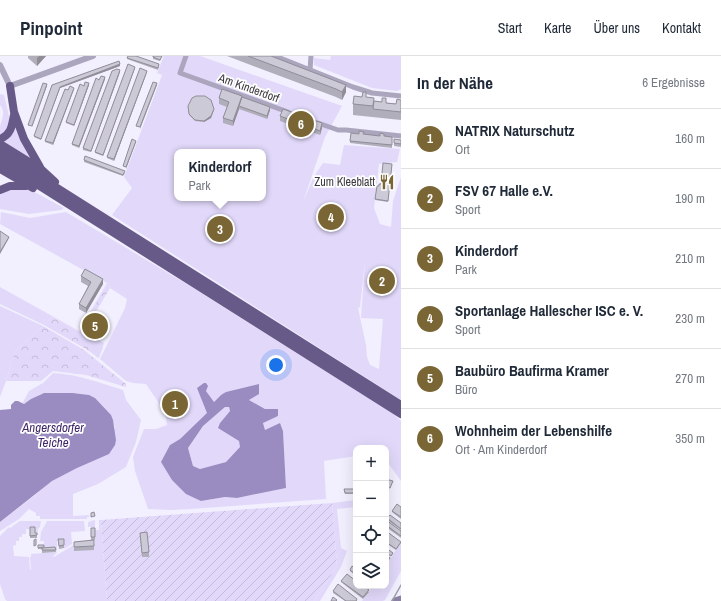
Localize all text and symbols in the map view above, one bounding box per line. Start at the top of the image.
text: Pinpoint [20,15,82,41]
text: Start [498,19,522,37]
text: Karte [544,19,571,37]
text: Über uns [593,19,640,37]
text: Kontakt [662,19,701,37]
street label: Am Kinderdorf [216,69,282,106]
text: In der Nähe [417,71,493,94]
text: 6 Ergebnisse [642,74,705,91]
pin: 6 [288,109,314,139]
text: NATRIX Naturschutz [455,120,574,141]
text: 1 [427,130,433,147]
text: 160 m [675,130,705,147]
text: Ort [455,141,470,158]
popup [174,149,266,201]
text: Kinderdorf [189,156,251,177]
restaurant icon: Zum Kleeblatt [378,173,396,191]
place label: Zum Kleeblatt [314,174,375,190]
text: Park [189,177,210,194]
text: FSV 67 Halle e.V. [455,180,553,201]
text: 2 [427,190,433,207]
text: 190 m [675,190,705,207]
text: Sport [455,201,480,218]
pin: 4 [318,202,344,232]
pin: 3 [207,214,233,244]
text: Kinderdorf [455,240,518,261]
text: 3 [427,250,433,267]
text: 210 m [675,250,705,267]
text: Park [455,261,477,278]
pin: 2 [369,266,395,296]
text: Sportanlage Hallescher ISC e. V. [455,300,643,321]
text: 4 [427,310,433,327]
text: 230 m [675,310,705,327]
pin: 5 [82,311,108,341]
text: Sport [455,321,480,338]
your location [266,355,286,375]
text: Baubüro Baufirma Kramer [455,360,609,381]
text: 5 [427,370,433,387]
text: 270 m [675,370,705,387]
text: Büro [455,381,478,398]
pin: 1 [162,389,188,419]
water label: Angersdorfer Teiche [21,419,84,451]
text: Wohnheim der Lebenshilfe [455,420,612,441]
text: 6 [427,430,433,447]
text: 350 m [675,430,705,447]
text: Ort · Am Kinderdorf [455,441,547,458]
map controls [353,445,389,589]
button: + [353,445,389,481]
button: − [353,481,389,517]
button: locate [353,517,389,553]
button: layers [353,553,389,589]

